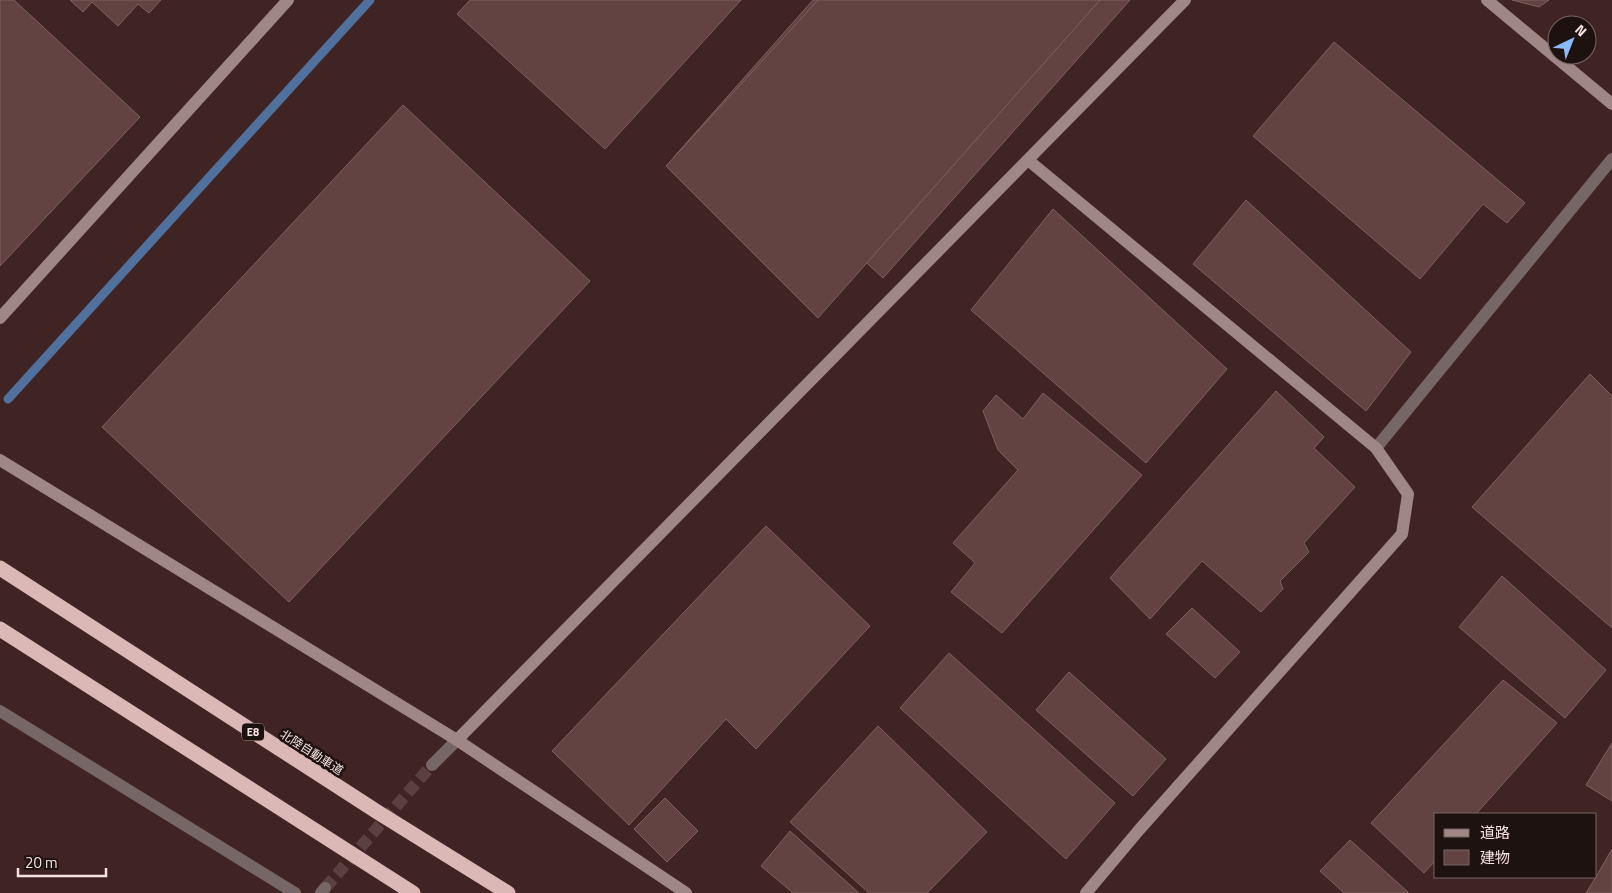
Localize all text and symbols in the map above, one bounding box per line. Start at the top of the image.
north arrow [1547,15,1597,65]
text: N [1570,19,1592,41]
road number: E8 [242,724,264,740]
street label: 北陸自動車道 [277,724,347,780]
legend [1434,813,1597,878]
text: 道路 [1480,821,1510,844]
scale bar [18,846,105,878]
text: 建物 [1480,846,1510,869]
text: 20 m [25,851,58,874]

